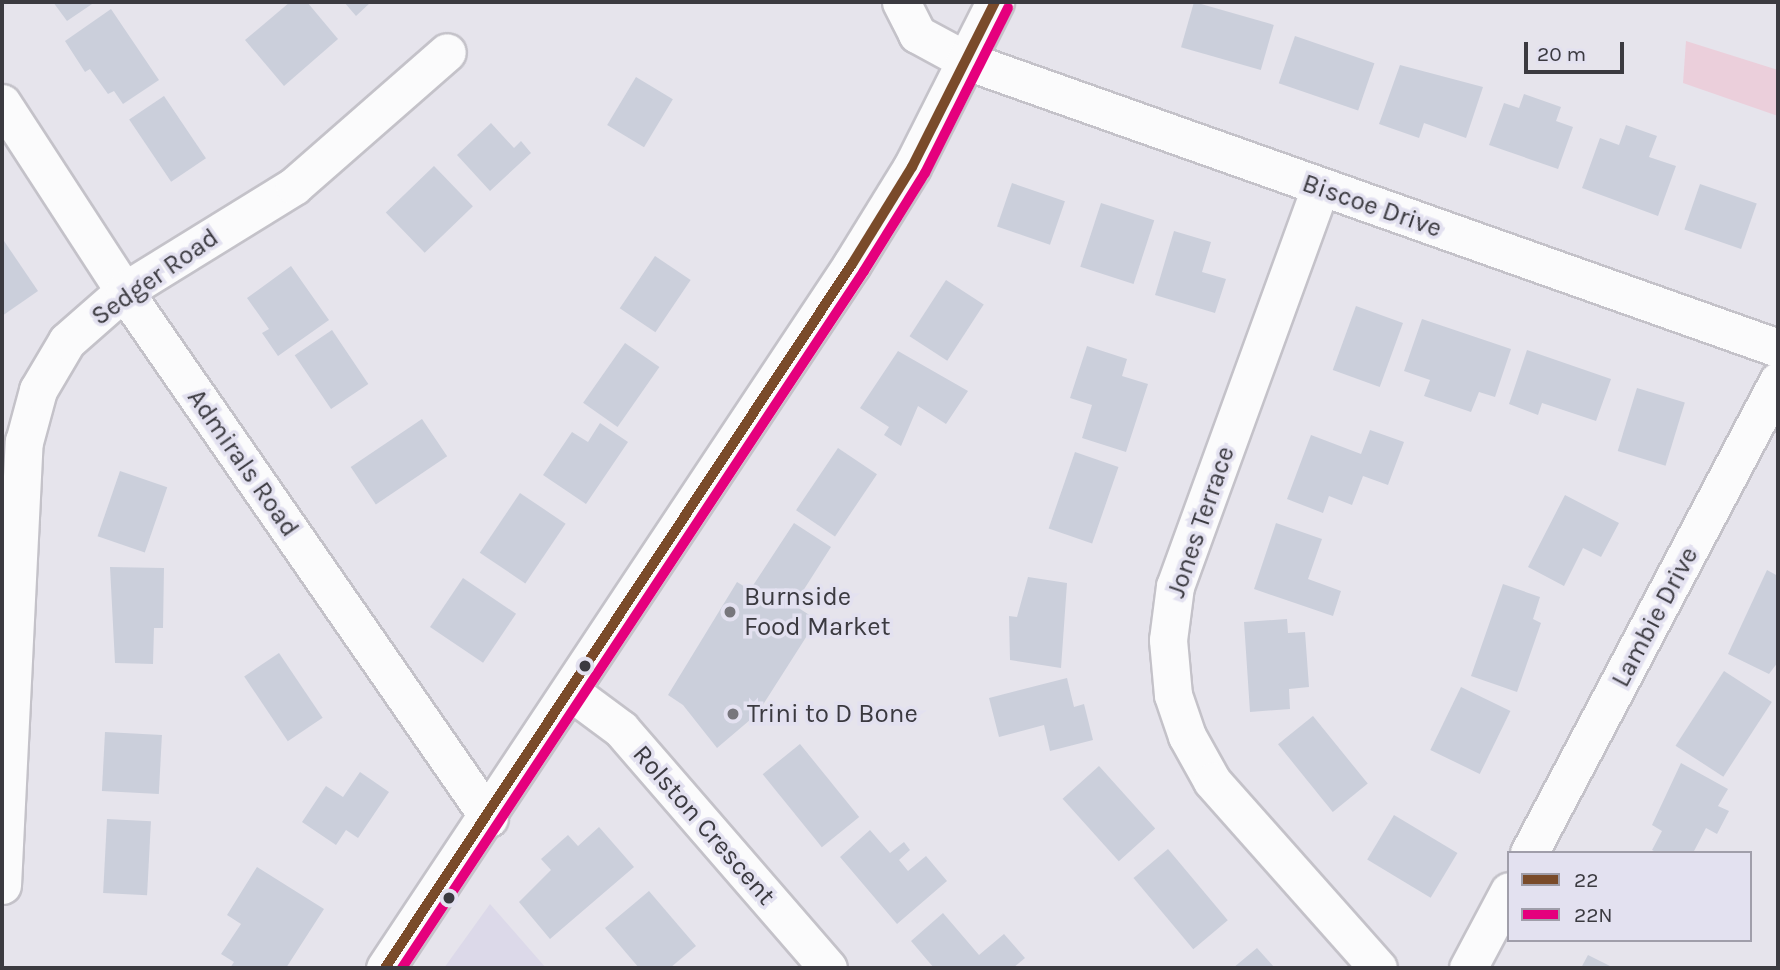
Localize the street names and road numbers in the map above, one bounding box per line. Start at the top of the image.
street label: Biscoe Drive [1298,168,1446,244]
street label: Sedger Road [85,222,225,332]
street label: Admirals Road [181,383,305,543]
street label: Jones Terrace [1161,442,1241,602]
street label: Lambie Drive [1605,542,1705,692]
street label: Rolston Crescent [626,739,782,911]

